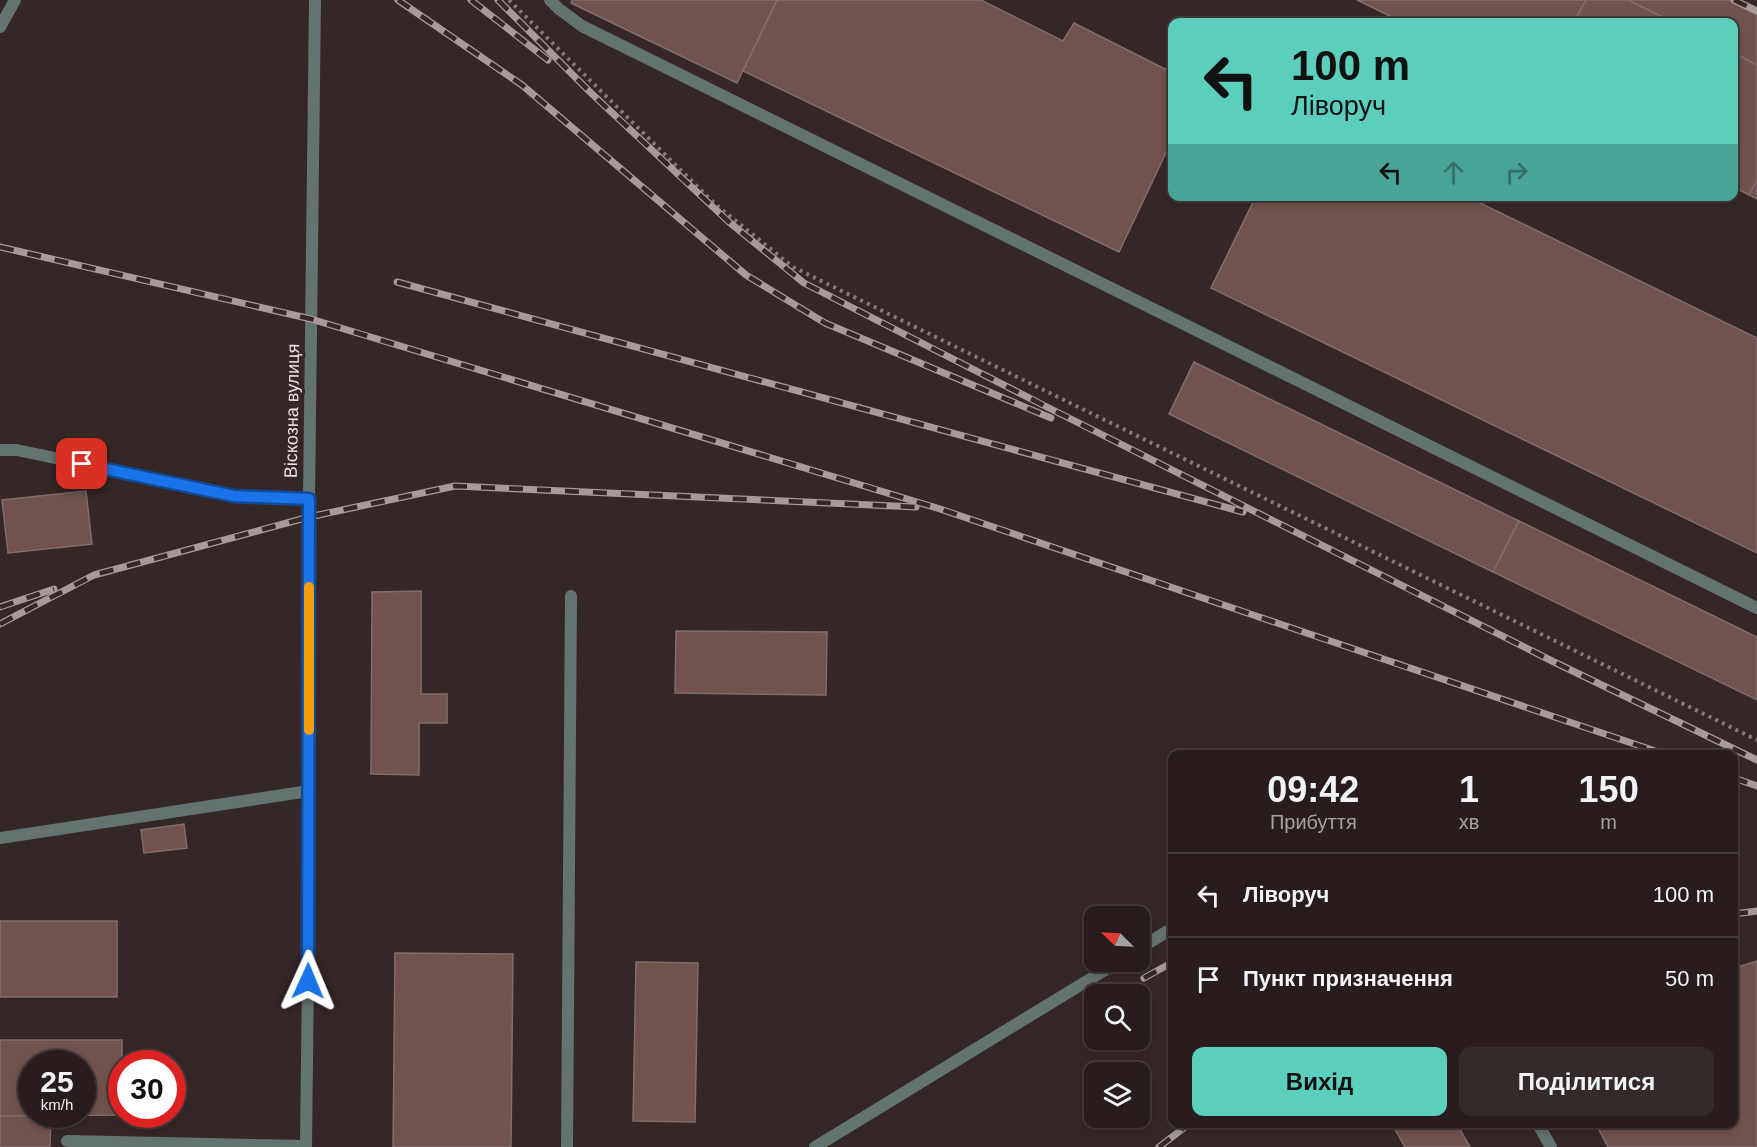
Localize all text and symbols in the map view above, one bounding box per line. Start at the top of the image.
icon: left [1192,42,1270,120]
text: 100 m [1291,42,1410,89]
text: Ліворуч [1291,91,1386,121]
icon: left [1374,156,1407,189]
icon: ahead [1437,156,1470,189]
icon: right [1500,156,1533,189]
street label: Віскозна вулиця [281,344,303,478]
pin [56,438,107,489]
icon: arrive [65,447,98,480]
text: 09:42 [1267,769,1359,810]
text: 1 [1459,769,1479,810]
text: 150 [1579,769,1639,810]
text: Прибуття [1270,811,1357,833]
text: хв [1459,811,1479,833]
text: m [1600,811,1617,833]
icon: left [1192,879,1225,912]
text: Ліворуч [1243,882,1329,907]
text: 100 m [1653,882,1714,907]
north arrow [1084,906,1150,972]
map controls [1084,906,1150,1128]
position arrow [276,949,340,1013]
icon: arrive [1192,963,1225,996]
text: Пункт призначення [1243,966,1453,991]
text: 50 m [1665,966,1714,991]
button: search [1084,984,1150,1050]
button: Вихід [1192,1047,1447,1116]
button: Поділитися [1459,1047,1714,1116]
speed limit sign: 30 [108,1050,186,1128]
button: layers [1084,1062,1150,1128]
text: 25 [40,1065,74,1098]
text: km/h [41,1096,73,1113]

